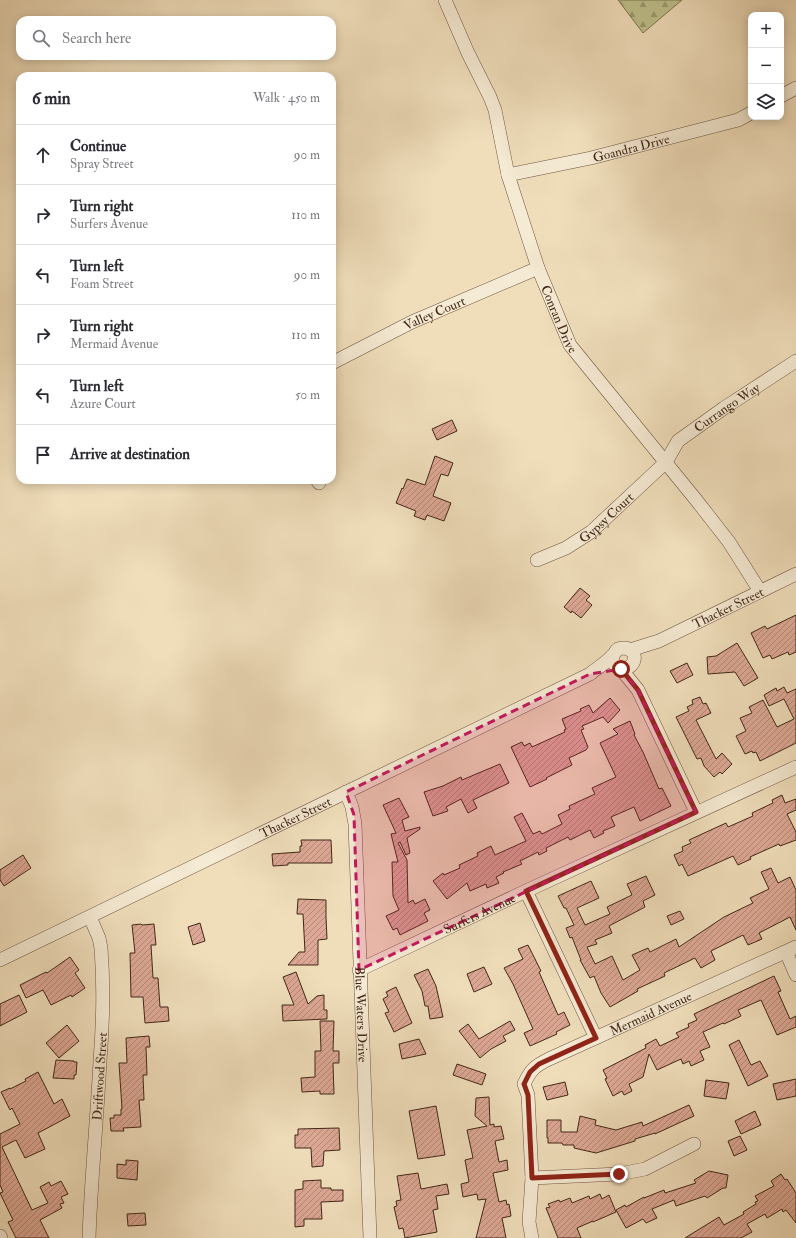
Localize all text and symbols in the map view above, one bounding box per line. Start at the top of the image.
map controls [748,12,784,120]
button: + [748,12,784,48]
search box [16,16,336,60]
icon: search [30,27,52,49]
text: Search here [62,29,131,48]
button: − [748,48,784,84]
button: layers [748,84,784,120]
text: 6 min [32,88,71,109]
text: Walk · 450 m [253,90,320,106]
street label: Goandra Drive [591,131,672,166]
text: Continue [70,137,126,156]
icon: ahead [32,144,54,166]
text: 90 m [294,147,320,163]
text: Spray Street [70,156,134,172]
text: Turn right [70,197,133,216]
icon: right [32,204,54,226]
text: 110 m [291,207,320,223]
text: Surfers Avenue [70,216,148,232]
text: Turn left [70,257,124,276]
icon: left [32,264,54,286]
text: 90 m [294,267,320,283]
text: Foam Street [70,276,134,292]
street label: Conran Drive [537,283,581,357]
street label: Valley Court [401,293,468,334]
text: Turn right [70,317,133,336]
icon: right [32,324,54,346]
text: 110 m [291,327,320,343]
text: Mermaid Avenue [70,336,158,352]
text: Turn left [70,377,124,396]
street label: Currango Way [691,380,764,436]
icon: left [32,384,54,406]
text: 50 m [295,387,320,403]
text: Azure Court [70,396,136,412]
icon: arrive [32,444,54,466]
text: Arrive at destination [70,445,190,464]
street label: Gypsy Court [576,489,637,547]
street label: Thacker Street [690,584,767,632]
route start [612,660,630,678]
street label: Thacker Street [257,794,334,842]
street label: Surfers Avenue [441,890,519,938]
street label: Blue Waters Drive [351,966,371,1063]
street label: Mermaid Avenue [607,988,695,1039]
street label: Driftwood Street [89,1032,111,1121]
route end [610,1165,628,1183]

